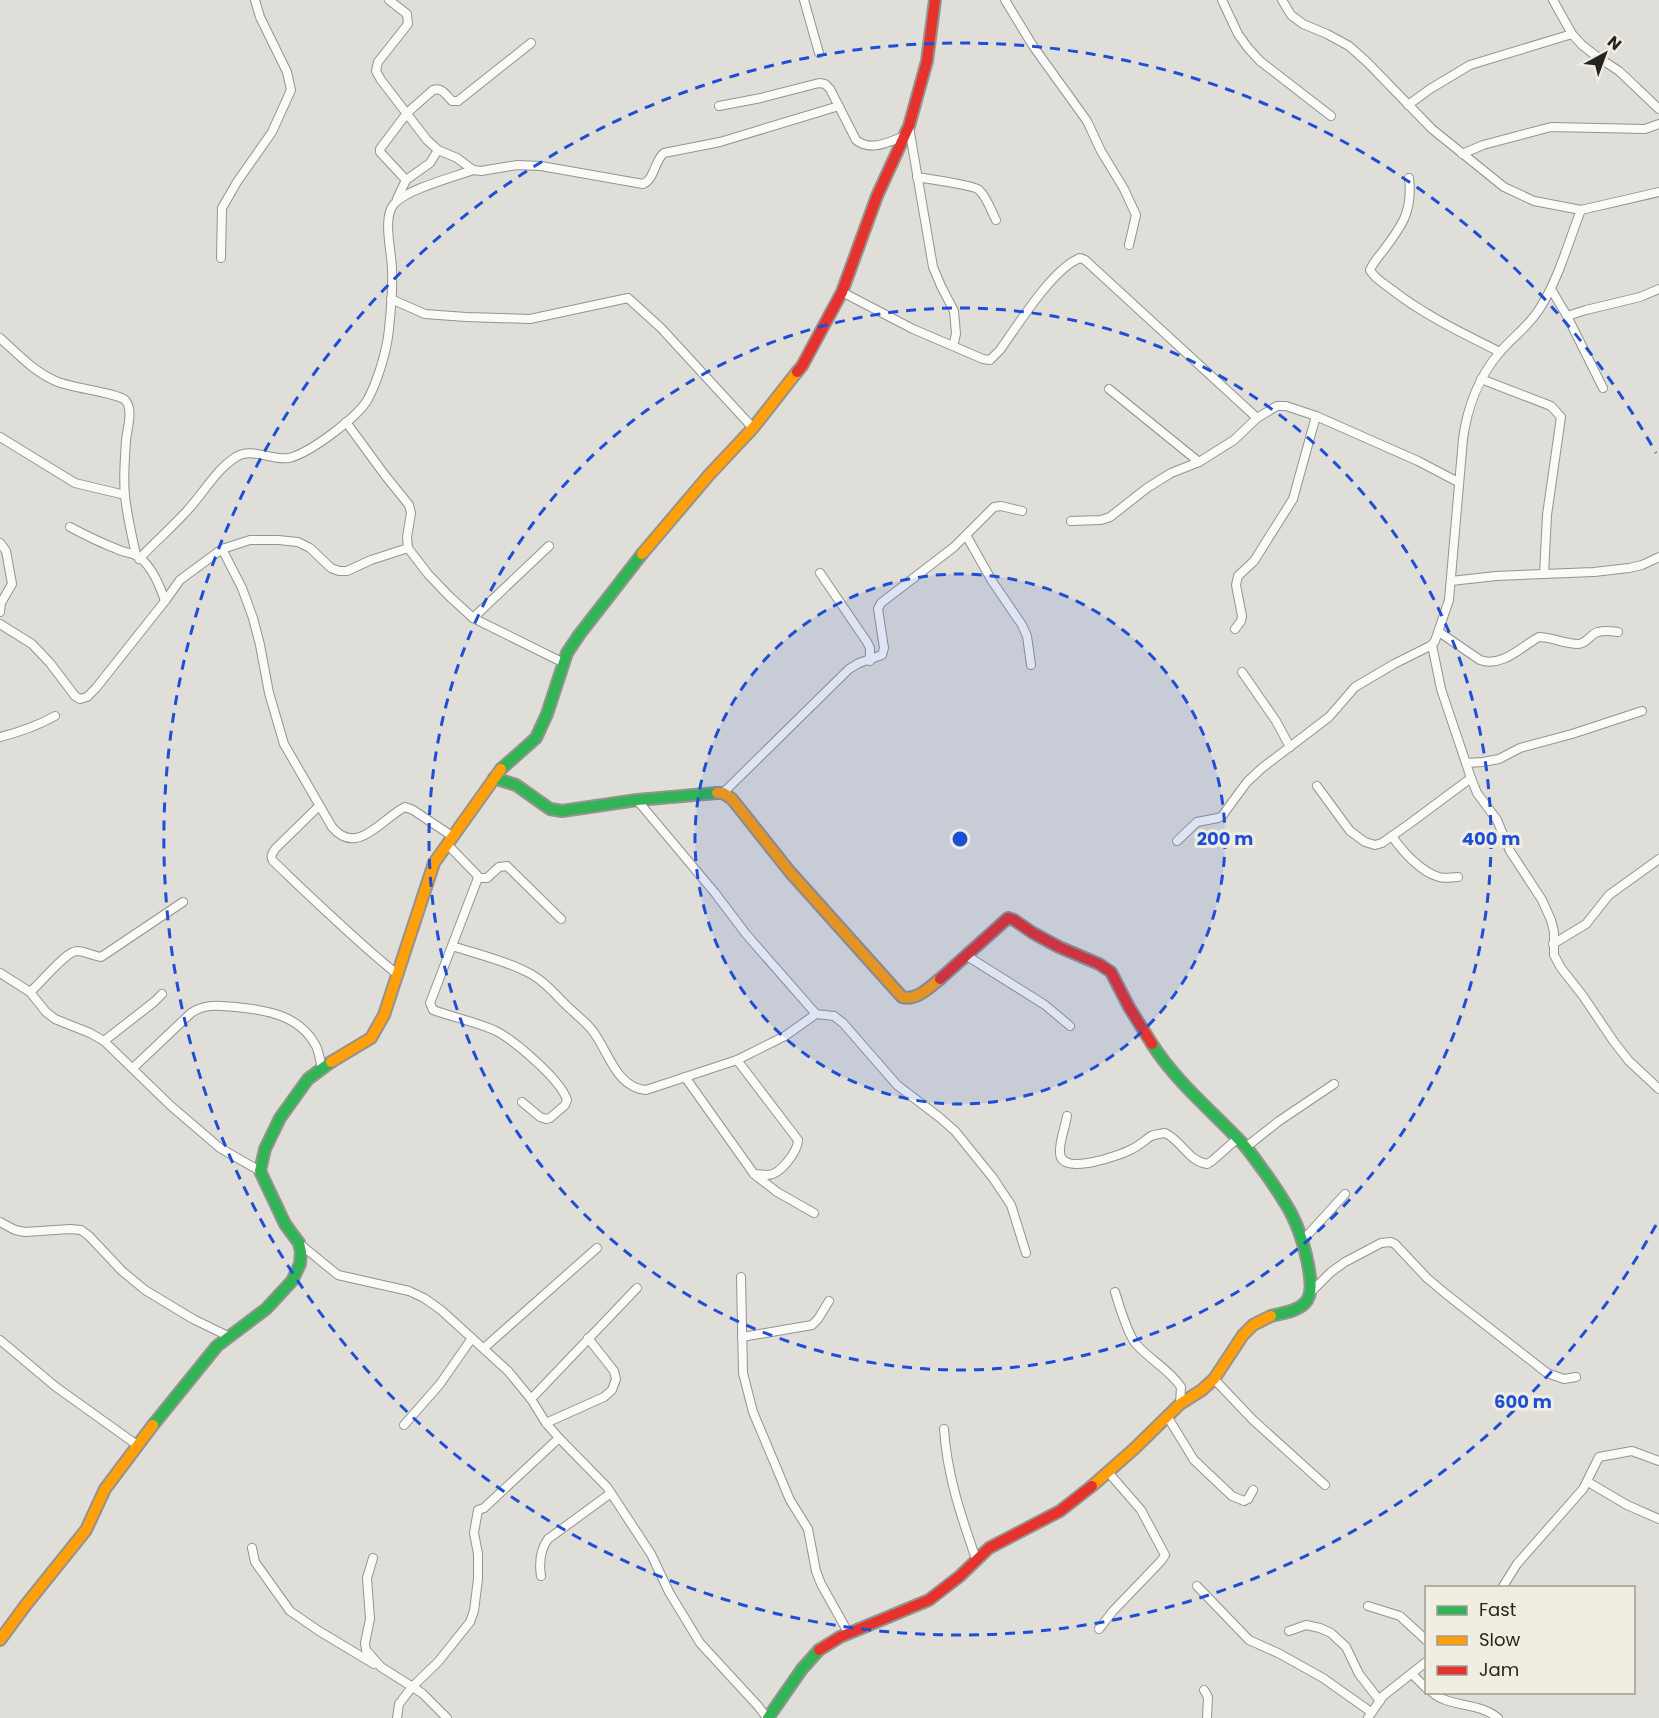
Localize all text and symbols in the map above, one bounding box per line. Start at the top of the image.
north arrow [1575,24,1635,84]
text: N [1602,30,1627,56]
text: 200 m [1197,826,1253,851]
text: 400 m [1462,826,1520,851]
centre of rings [950,829,970,849]
text: 600 m [1494,1389,1552,1414]
legend [1425,1586,1635,1694]
text: Fast [1479,1597,1516,1622]
text: Slow [1479,1627,1521,1652]
text: Jam [1479,1657,1519,1682]

